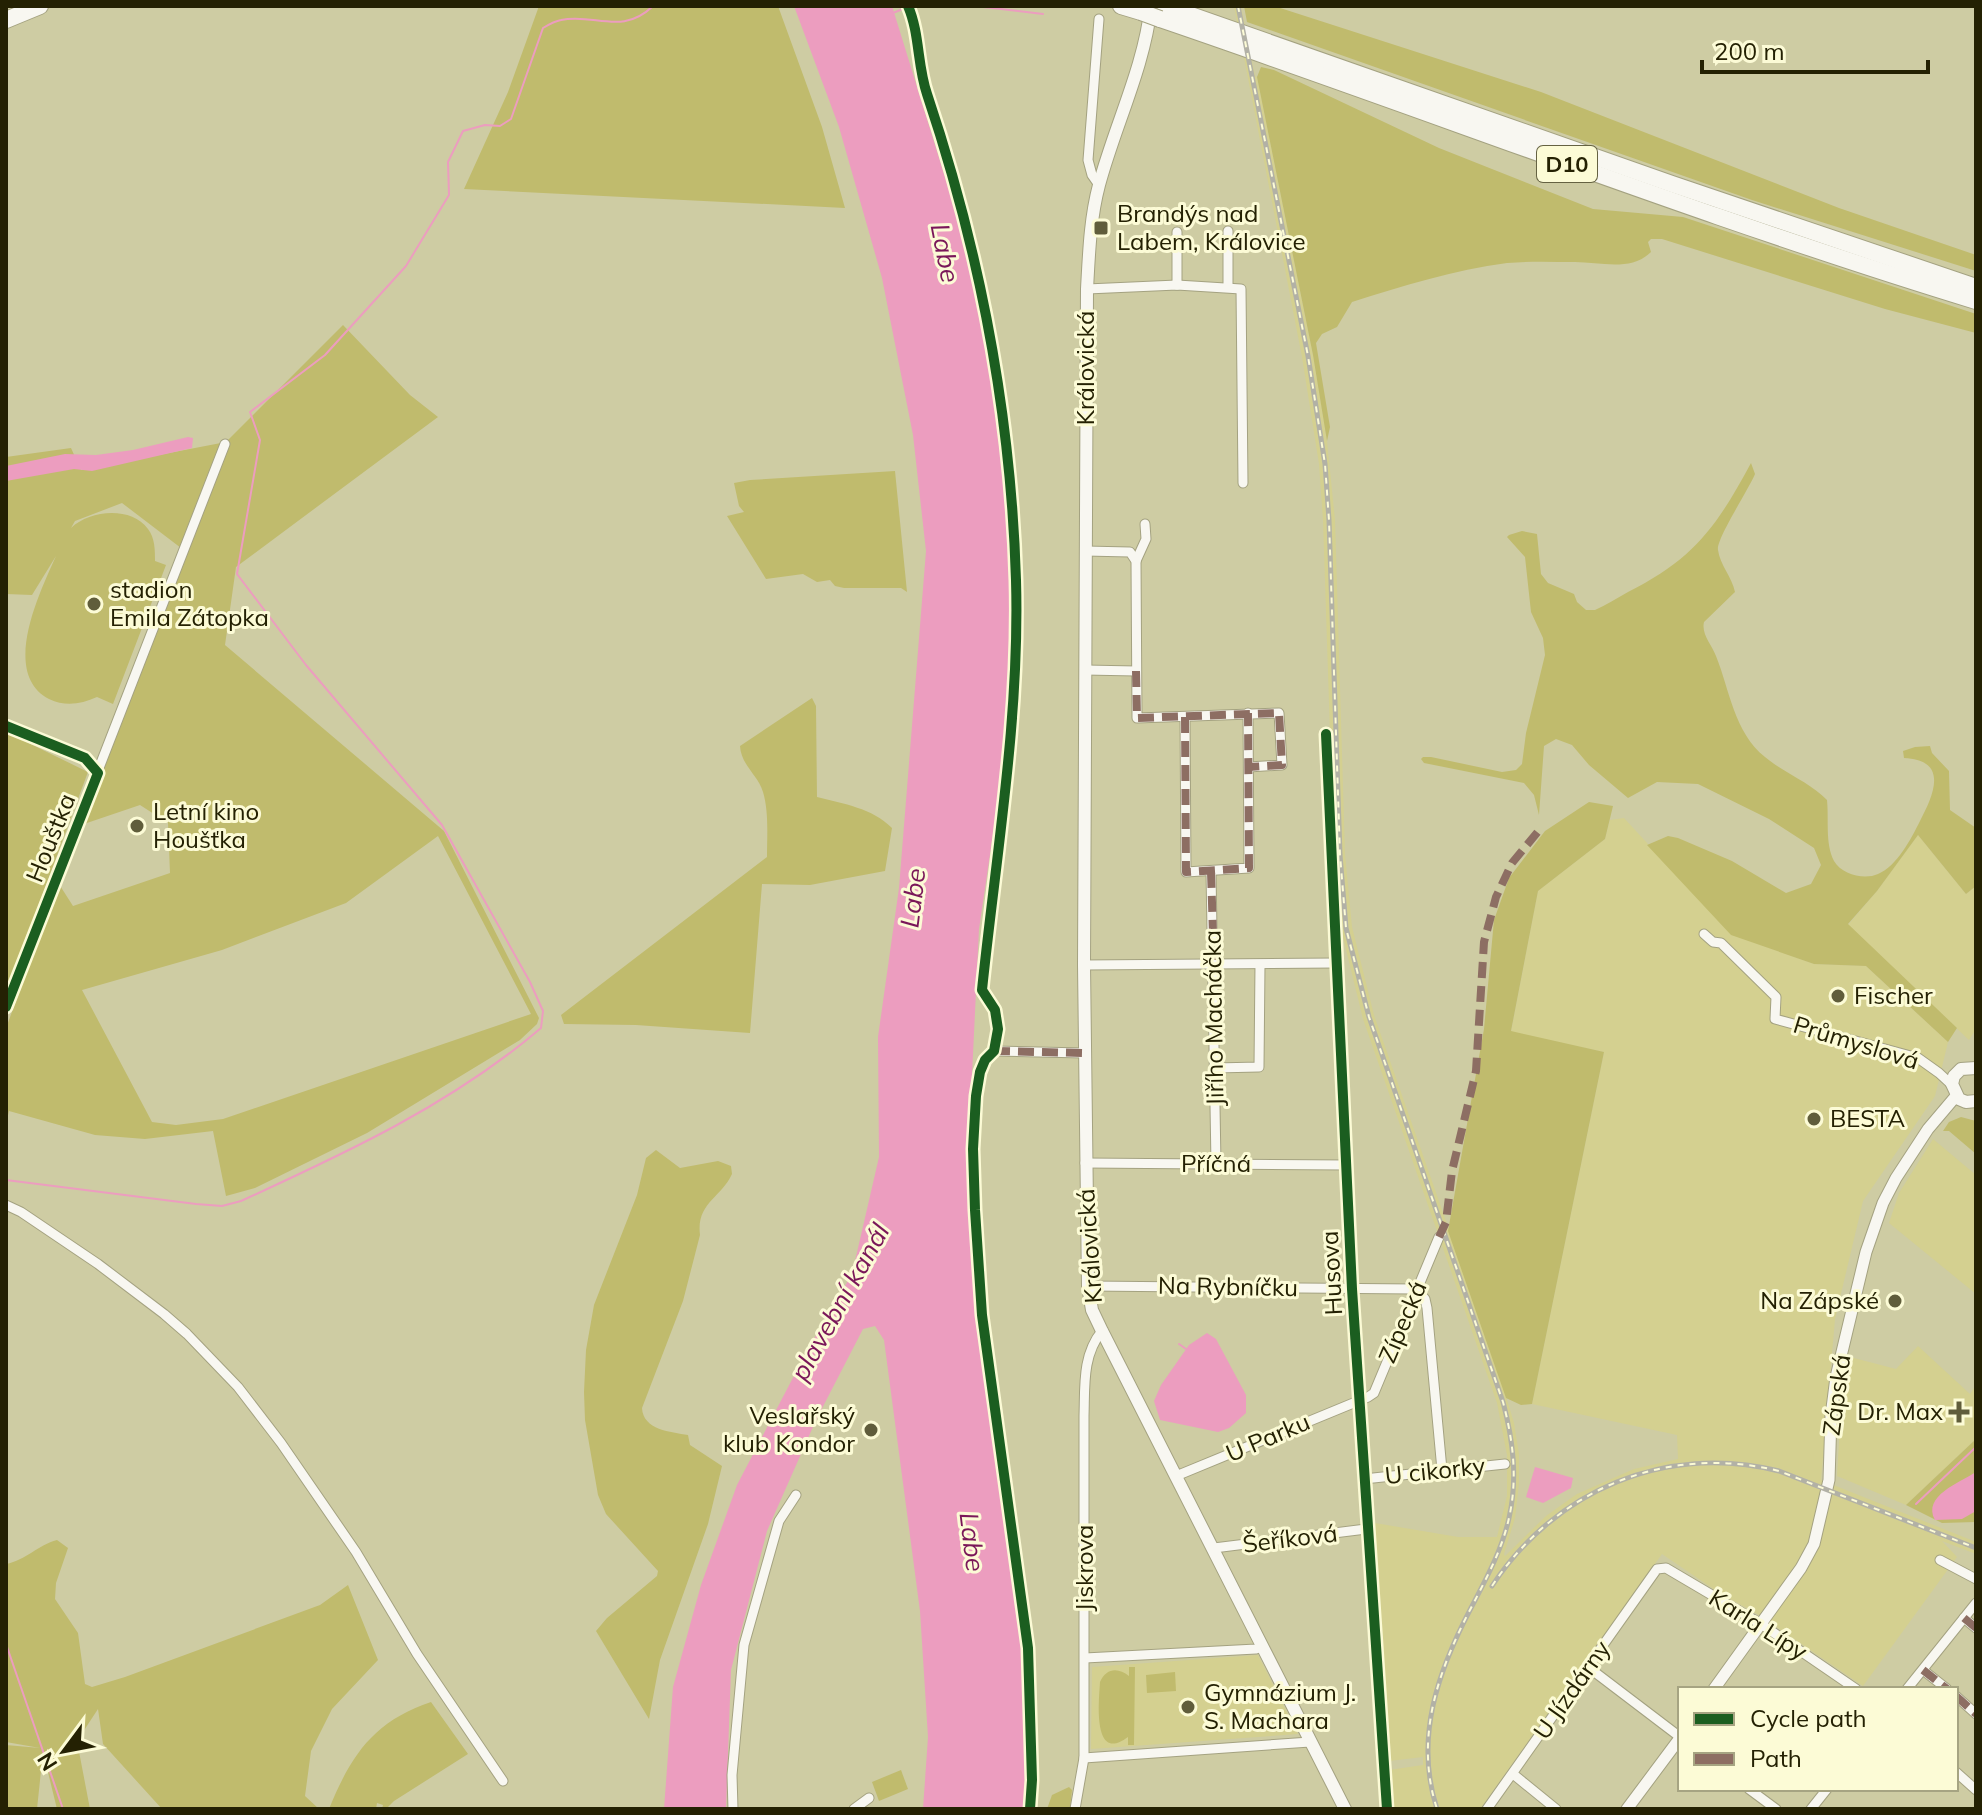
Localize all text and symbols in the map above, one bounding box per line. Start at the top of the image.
scale bar [1702,24,1928,74]
text: 200 m [1714,36,1785,66]
road number: D10 [1537,146,1597,182]
place label: Brandýs nad Labem, Královice [1117,198,1305,256]
marker: Brandýs nad Labem, Královice [1092,219,1110,237]
water label: Labe [924,221,967,285]
street label: Královická [1070,311,1100,425]
place label: stadion Emila Zátopka [110,574,269,632]
marker: stadion Emila Zátopka [85,595,103,613]
street label: Houštka [19,789,81,886]
place label: Letní kino Houšťka [153,796,259,854]
marker: Letní kino Houšťka [128,817,146,835]
water label: Labe [893,866,933,929]
street label: Jiřího Macháčka [1196,930,1230,1106]
place label: Fischer [1854,980,1933,1010]
marker: Fischer [1829,987,1847,1005]
street label: Průmyslová [1790,1009,1923,1075]
place label: BESTA [1830,1103,1905,1133]
marker: BESTA [1805,1110,1823,1128]
street label: Příčná [1181,1148,1251,1178]
street label: Královická [1070,1188,1108,1304]
water label: plavební kanál [783,1217,897,1386]
street label: Husova [1314,1230,1348,1316]
street label: Na Rybníčku [1158,1270,1298,1302]
street label: Zípecká [1371,1276,1433,1367]
place label: Na Zápské [1760,1285,1879,1315]
marker: Na Zápské [1886,1292,1904,1310]
street label: Zápská [1815,1352,1857,1437]
place label: Dr. Max [1857,1396,1943,1426]
place label: Veslařský klub Kondor [723,1400,855,1458]
marker: Dr. Max [1950,1403,1968,1421]
street label: U Parku [1221,1406,1314,1468]
marker: Veslařský klub Kondor [862,1421,880,1439]
street label: U cikorky [1383,1450,1487,1490]
water label: Labe [952,1510,992,1573]
street label: Šeříková [1241,1517,1339,1559]
street label: Jiskrova [1069,1525,1099,1611]
street label: Karla Lípy [1704,1582,1814,1666]
street label: U Jízdárny [1526,1634,1616,1745]
place label: Gymnázium J. S. Machara [1204,1677,1356,1735]
legend [1678,1687,1958,1791]
marker: Gymnázium J. S. Machara [1179,1698,1197,1716]
text: Cycle path [1750,1703,1867,1733]
north arrow [24,1711,104,1791]
text: Path [1750,1743,1802,1773]
text: N [31,1747,63,1776]

